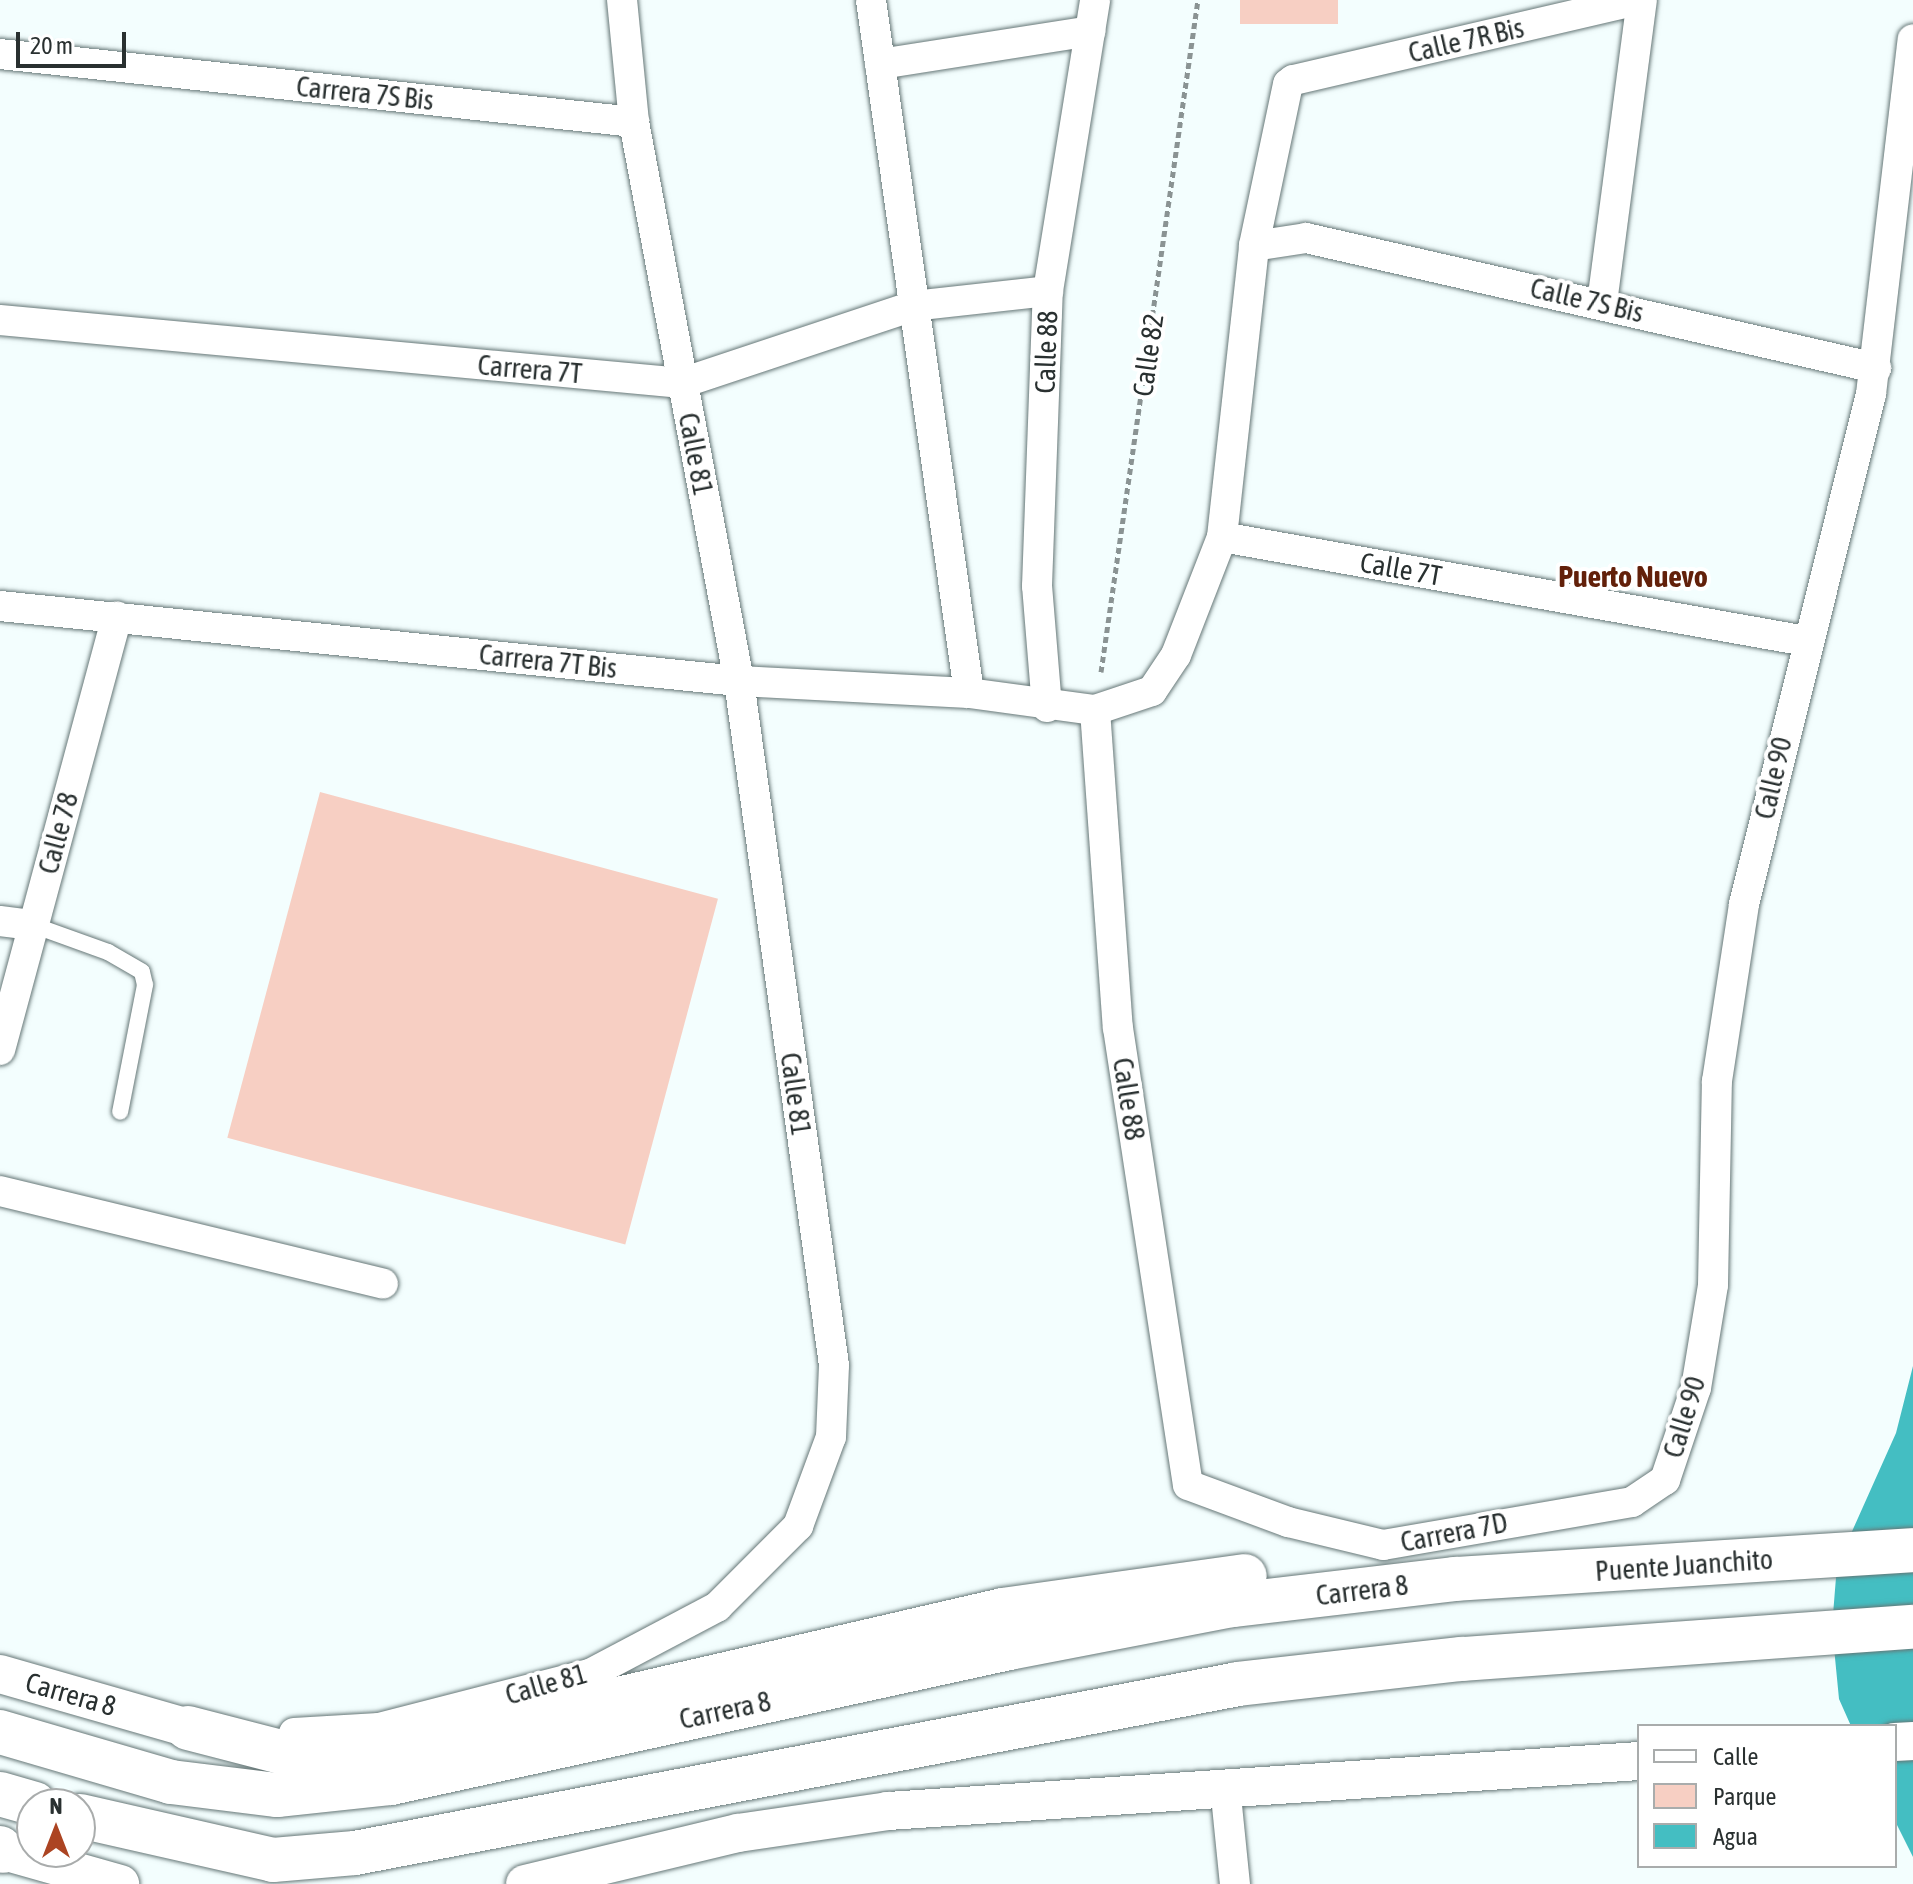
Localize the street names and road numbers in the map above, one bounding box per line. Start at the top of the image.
street label: Calle 7R Bis [1405,10,1527,70]
street label: Carrera 7S Bis [295,69,435,117]
street label: Calle 7S Bis [1527,271,1647,329]
street label: Calle 88 [1028,310,1064,394]
street label: Calle 82 [1126,312,1170,398]
street label: Carrera 7T [476,348,584,390]
street label: Calle 81 [672,410,720,498]
street label: Calle 7T [1358,545,1444,593]
street label: Carrera 7T Bis [477,637,619,685]
street label: Calle 90 [1747,734,1799,822]
street label: Calle 78 [31,789,85,877]
street label: Calle 81 [774,1051,818,1137]
street label: Calle 88 [1106,1055,1152,1143]
street label: Calle 90 [1656,1372,1712,1462]
street label: Carrera 7D [1398,1505,1510,1559]
street label: Puente Juanchito [1594,1542,1774,1588]
street label: Carrera 8 [1314,1568,1410,1612]
street label: Calle 81 [501,1656,591,1712]
street label: Carrera 8 [22,1665,120,1723]
street label: Carrera 8 [676,1684,774,1736]

